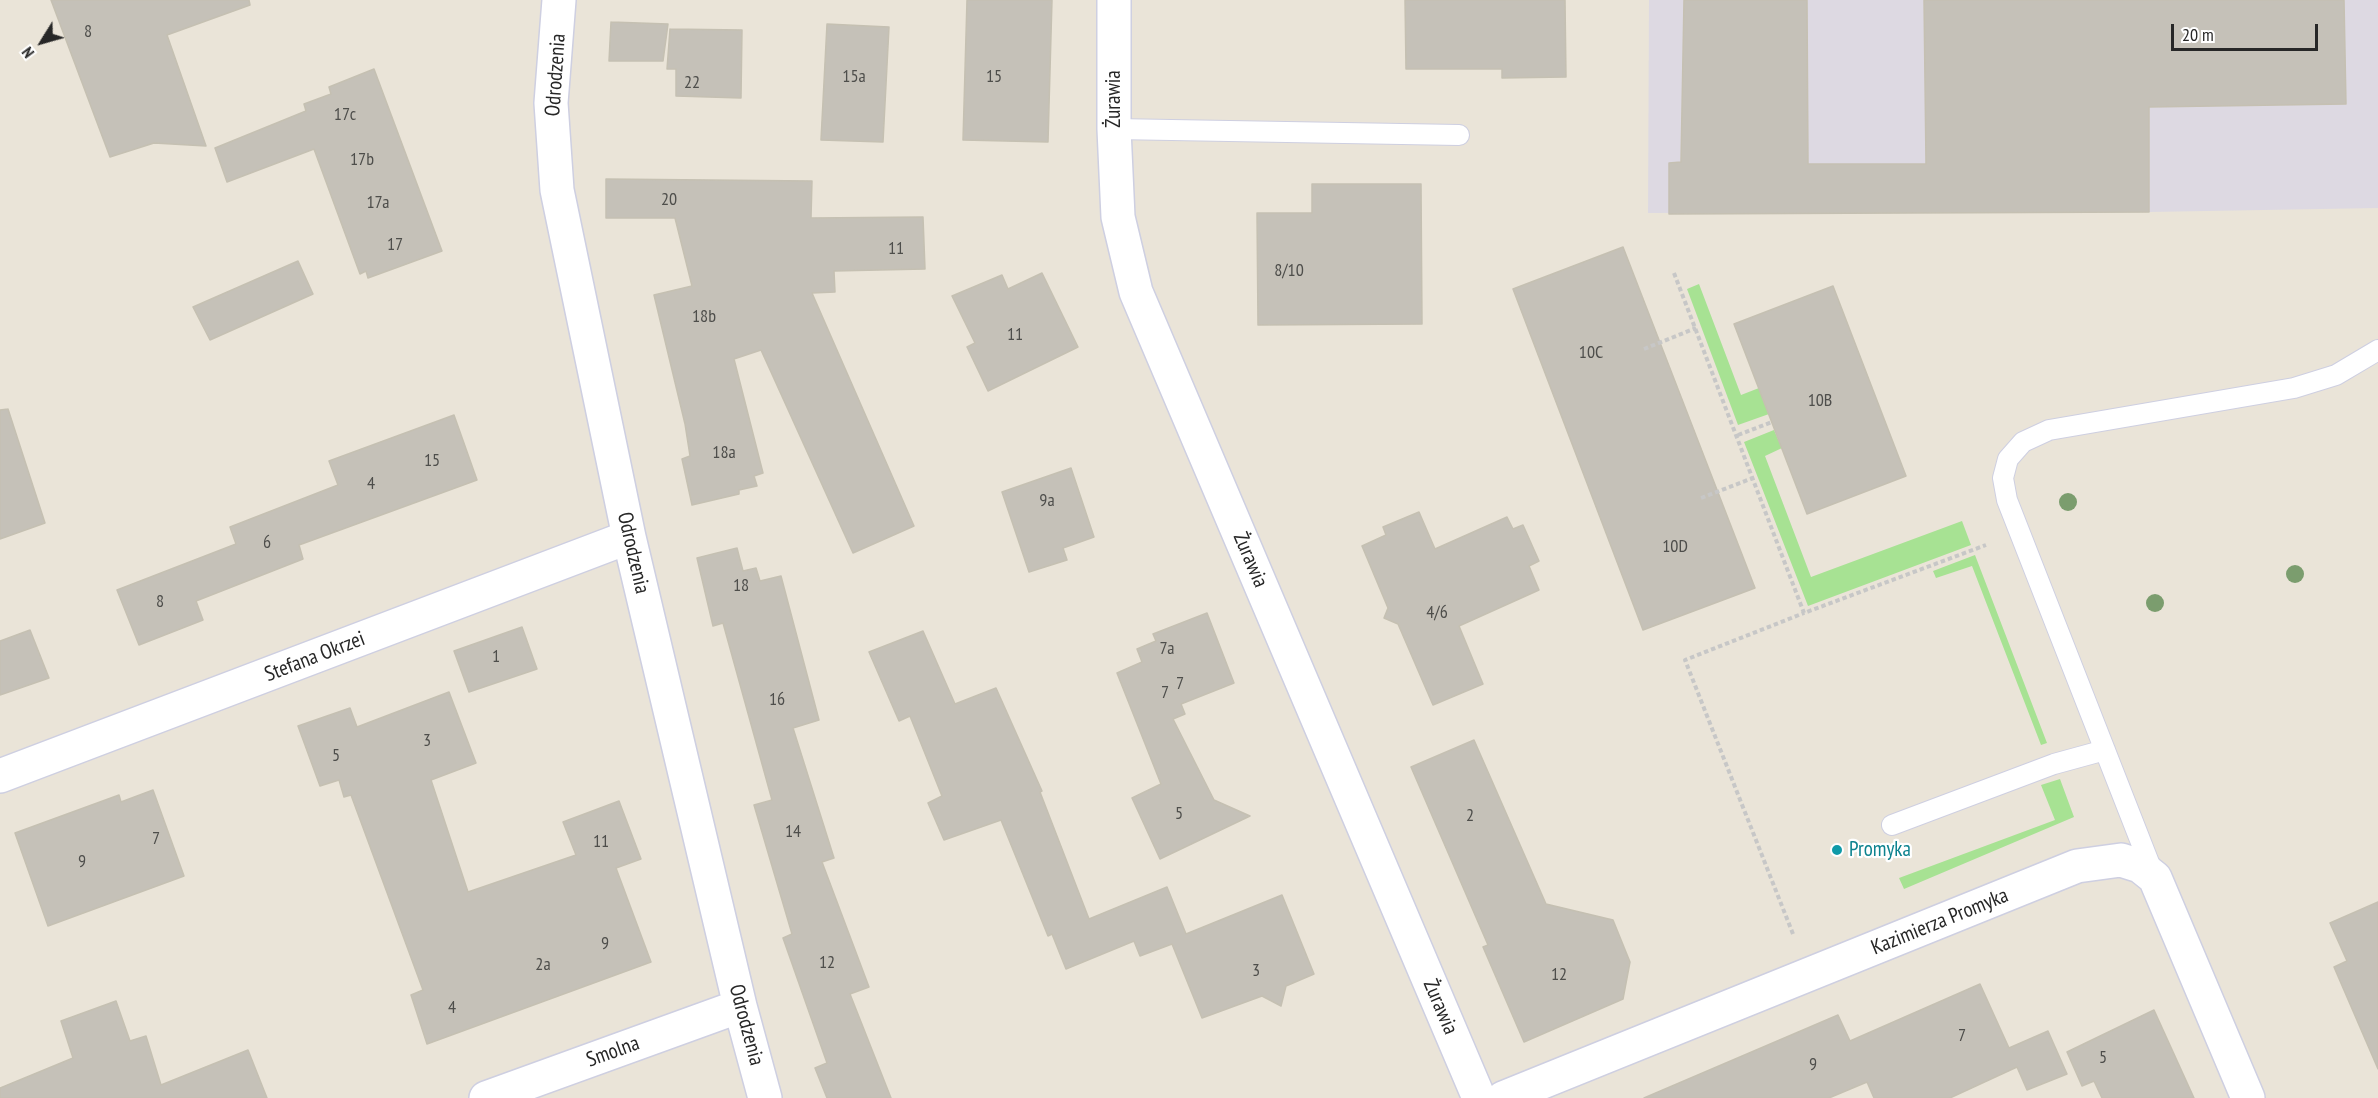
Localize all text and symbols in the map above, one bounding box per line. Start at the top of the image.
north arrow [12,12,72,72]
scale bar [2174,12,2321,50]
house number: 8 [84,21,92,43]
text: 20 m [2182,23,2214,46]
street label: Odrodzenia [541,33,571,117]
text: N [17,43,38,62]
house number: 15a [842,66,866,88]
house number: 15 [986,66,1002,88]
street label: Żurawia [1101,70,1127,128]
house number: 22 [684,72,700,94]
house number: 17c [334,104,356,126]
house number: 17b [350,149,374,171]
house number: 20 [661,189,677,211]
house number: 17a [366,192,390,214]
house number: 17 [387,234,403,256]
house number: 11 [888,238,904,260]
house number: 8/10 [1274,260,1304,282]
house number: 18b [692,306,716,328]
house number: 11 [1007,324,1023,346]
house number: 10C [1579,342,1603,364]
house number: 10B [1808,390,1832,412]
house number: 18a [712,442,736,464]
house number: 15 [424,450,440,472]
house number: 4 [367,473,375,495]
house number: 9a [1039,490,1055,512]
street label: Odrodzenia [611,510,655,596]
street label: Żurawia [1227,529,1273,591]
house number: 6 [263,532,271,554]
house number: 10D [1662,536,1688,558]
house number: 18 [733,575,749,597]
house number: 8 [156,591,164,613]
house number: 4/6 [1426,602,1448,624]
street label: Stefana Okrzei [261,626,369,688]
house number: 7a [1159,638,1175,660]
house number: 1 [492,646,500,668]
house number: 7 [1176,673,1184,695]
house number: 7 [1161,682,1169,704]
house number: 16 [769,689,785,711]
house number: 3 [423,730,431,752]
house number: 5 [332,745,340,767]
house number: 5 [1175,803,1183,825]
house number: 2 [1466,805,1474,827]
house number: 14 [785,821,801,843]
house number: 7 [152,828,160,850]
house number: 11 [593,831,609,853]
place label: Promyka [1849,837,1911,863]
marker: Promyka [1830,843,1844,857]
house number: 9 [78,851,86,873]
street label: Kazimierza Promyka [1868,883,2012,961]
house number: 9 [601,933,609,955]
house number: 12 [819,952,835,974]
house number: 2a [535,954,551,976]
house number: 3 [1252,960,1260,982]
house number: 12 [1551,964,1567,986]
street label: Żurawia [1417,976,1463,1038]
street label: Odrodzenia [723,982,769,1068]
house number: 4 [448,997,456,1019]
house number: 7 [1958,1025,1966,1047]
street label: Smolna [583,1031,643,1073]
house number: 5 [2099,1047,2107,1069]
house number: 9 [1809,1054,1817,1076]

